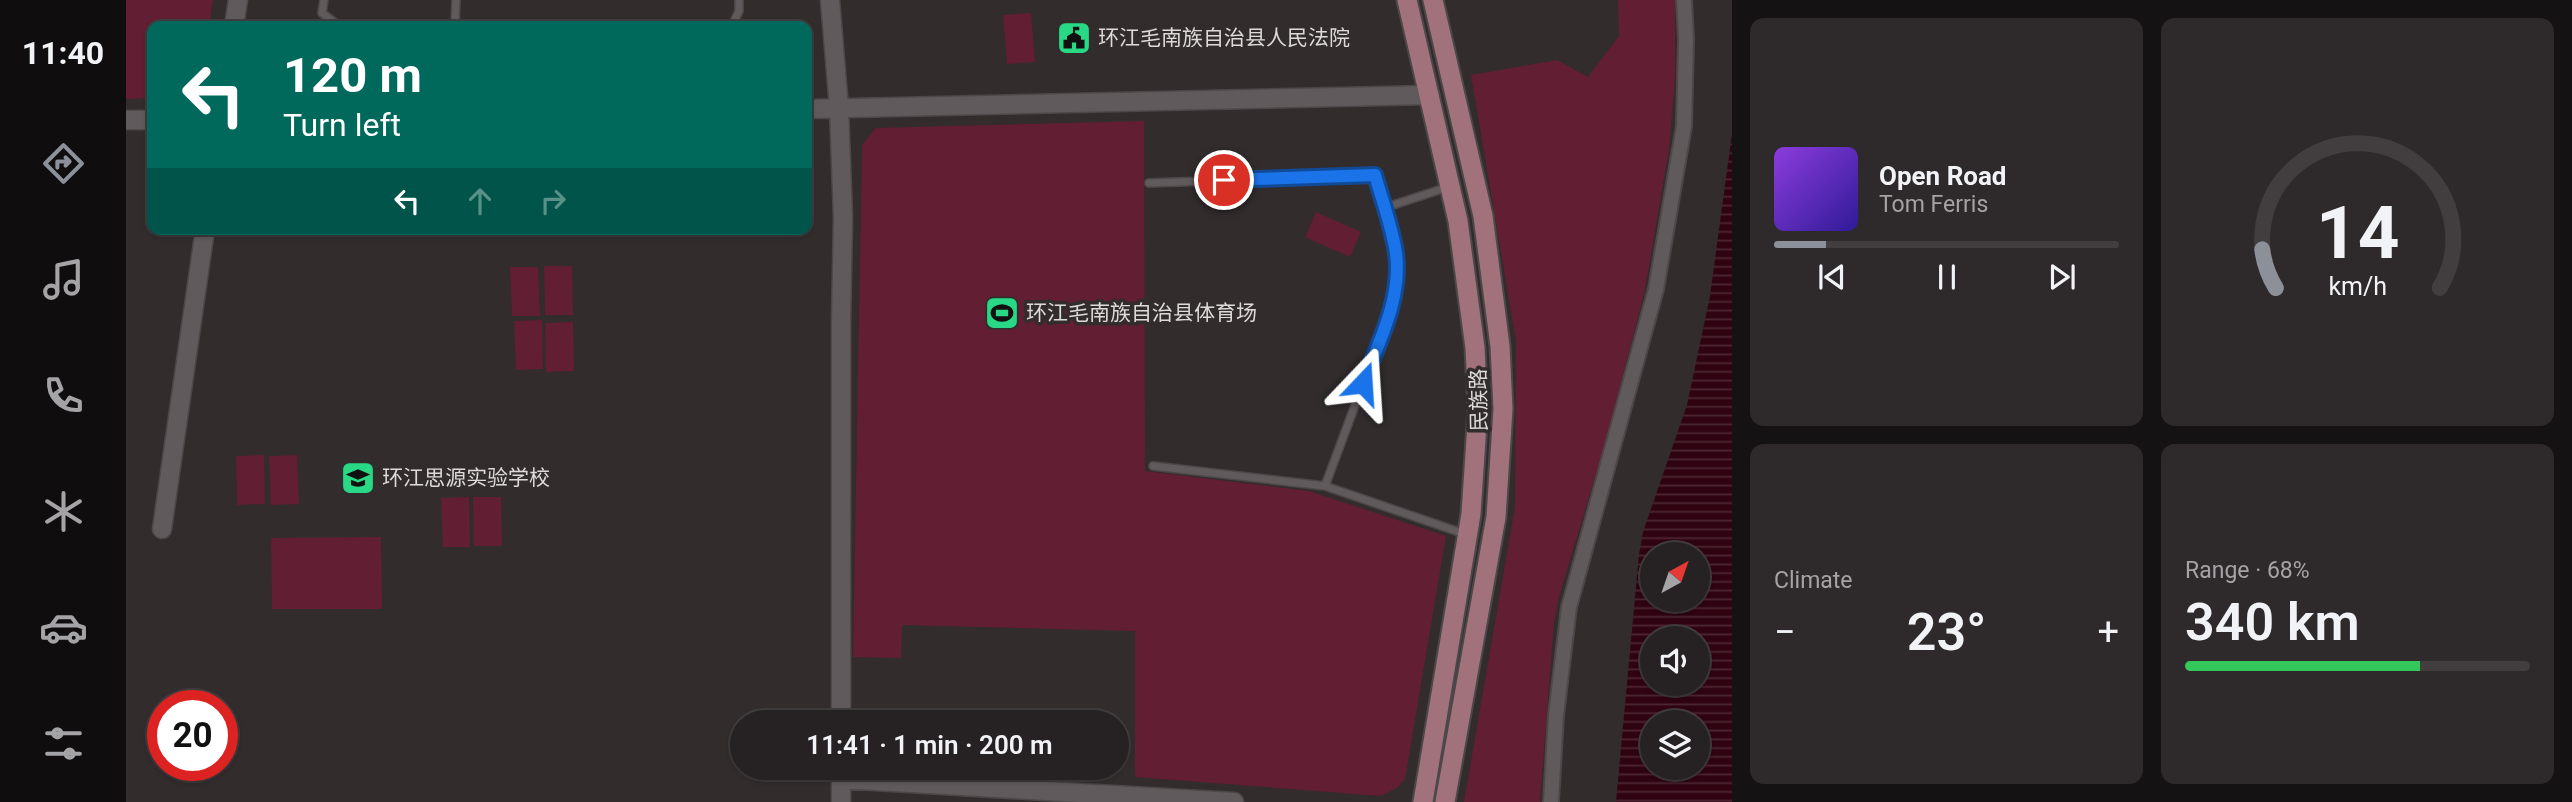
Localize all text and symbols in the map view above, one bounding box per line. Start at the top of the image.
public building icon: 环江毛南族自治县人民法院 [1055,19,1093,57]
place label: 环江毛南族自治县人民法院 [1098,26,1350,50]
text: 11:40 [22,34,104,72]
text: 120 m [283,47,422,104]
icon: left [168,49,259,140]
text: Turn left [283,106,401,144]
icon: directions [39,139,88,188]
pin [1194,150,1254,210]
icon: arrive [1205,161,1243,199]
text: Open Road [1879,161,2007,191]
icon: left [388,182,426,220]
icon: ahead [461,182,499,220]
icon: right [534,182,572,220]
text: 14 [2316,190,2399,276]
text: Tom Ferris [1879,191,1988,218]
icon: music [39,255,88,304]
icon: previous [1813,258,1851,296]
icon: pause [1928,258,1966,296]
icon: next [2043,258,2081,296]
text: km/h [2328,272,2387,301]
sports icon: 环江毛南族自治县体育场 [983,294,1021,332]
place label: 环江毛南族自治县体育场 [1026,301,1257,325]
position arrow [1326,346,1400,420]
street label: 民族路 [1466,368,1492,432]
icon: phone [39,371,88,420]
school or university icon: 环江思源实验学校 [339,459,377,497]
place label: 环江思源实验学校 [382,466,550,490]
icon: climate [39,487,88,536]
north arrow [1640,542,1710,612]
map controls [1640,542,1710,780]
text: Range · 68% [2185,557,2310,584]
text: Climate [1774,567,1853,594]
text: 340 km [2185,592,2360,653]
text: 23° [1907,602,1986,663]
icon: car [39,603,88,652]
text: − [1774,610,1796,654]
text: + [2097,610,2119,654]
button: sound [1640,626,1710,696]
speed limit sign: 20 [147,690,238,781]
button: layers [1640,710,1710,780]
icon: filters [39,719,88,768]
text: 11:41 · 1 min · 200 m [806,730,1053,760]

